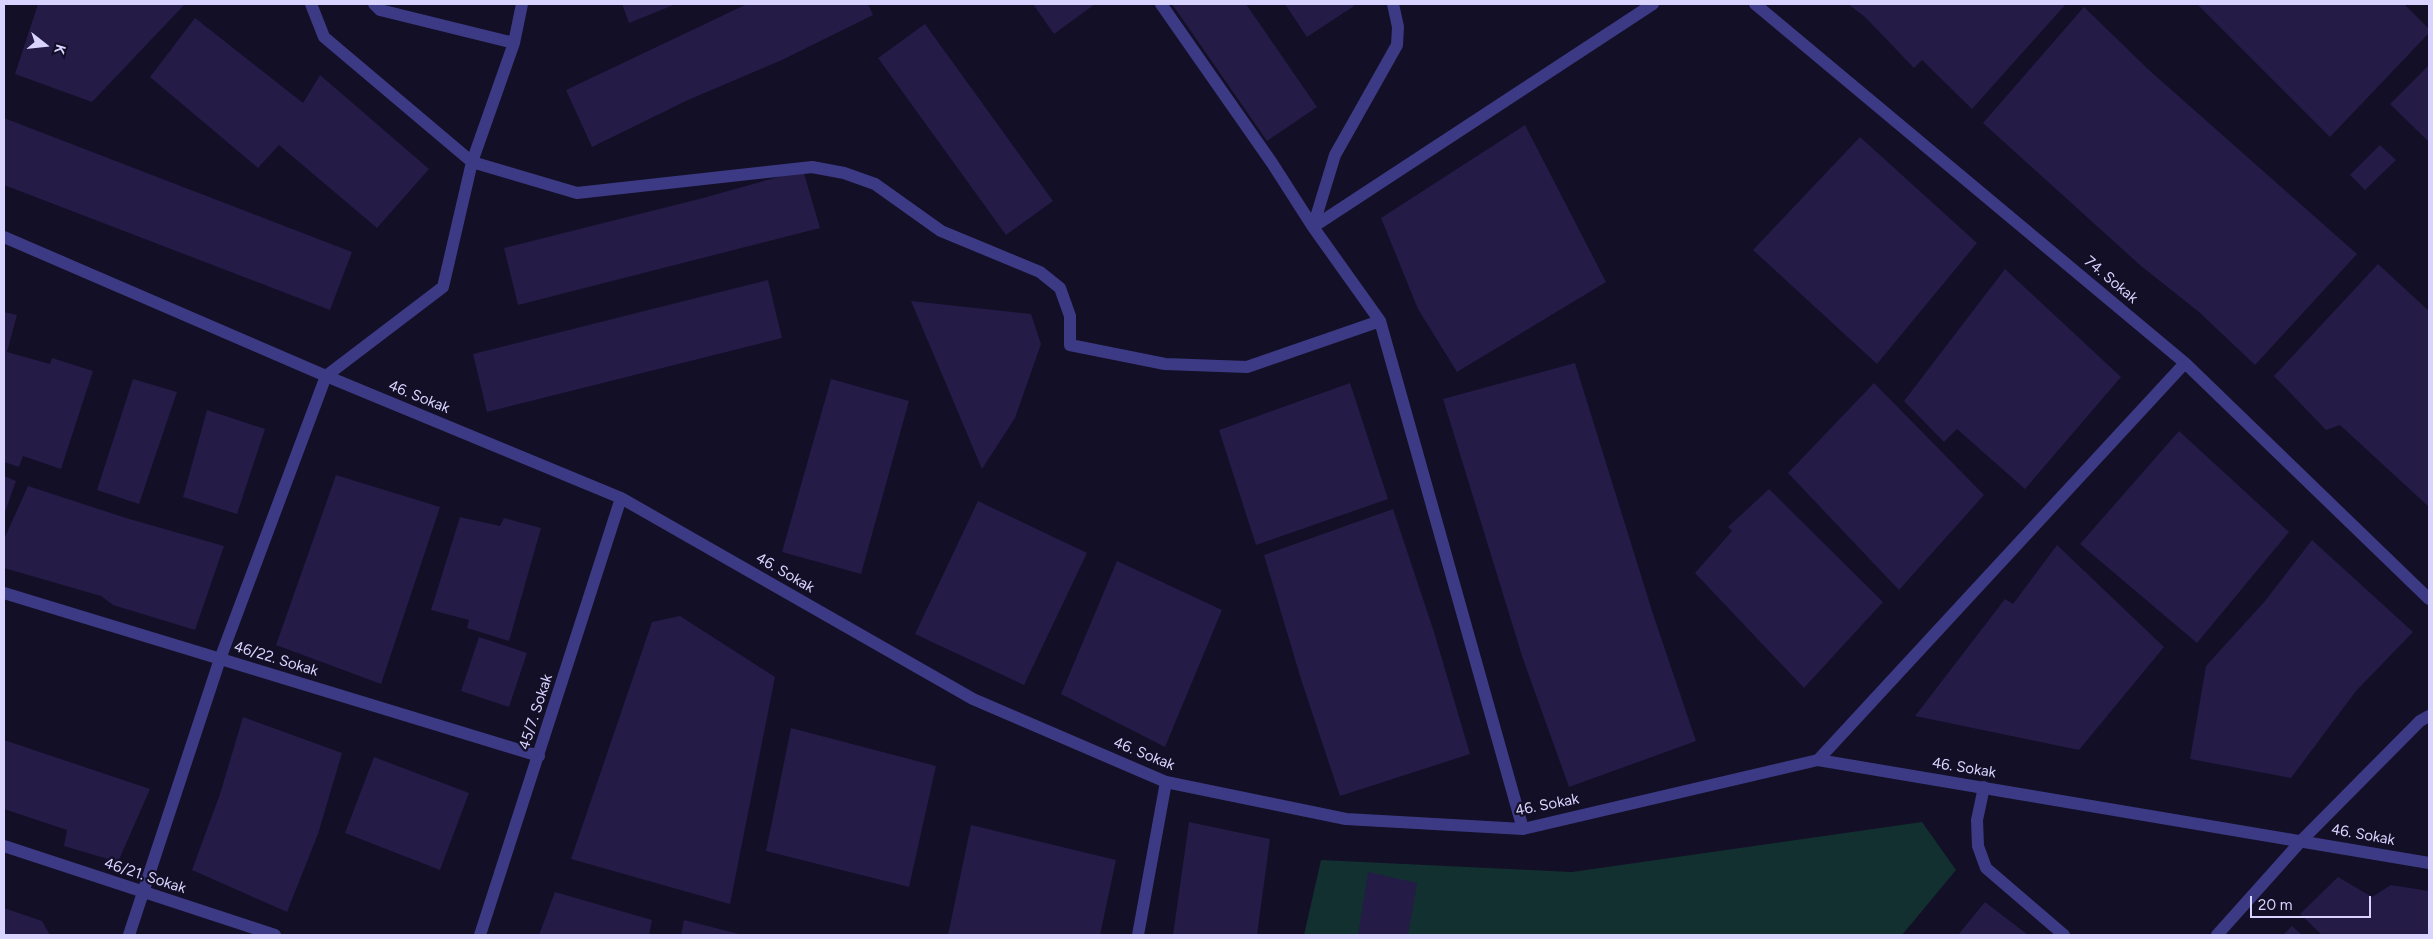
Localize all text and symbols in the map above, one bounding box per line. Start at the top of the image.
north arrow [20,20,70,70]
text: K [50,42,69,56]
street label: 74. Sokak [2081,252,2141,308]
street label: 46. Sokak [386,377,452,417]
street label: 46. Sokak [753,549,817,597]
street label: 46/22. Sokak [232,638,320,680]
street label: 45/7. Sokak [515,672,557,752]
street label: 46. Sokak [1111,734,1177,774]
street label: 46. Sokak [1931,754,1997,782]
street label: 46. Sokak [1514,790,1580,820]
street label: 46. Sokak [2330,821,2396,849]
street label: 46/21. Sokak [102,854,188,898]
scale bar [2253,886,2374,918]
text: 20 m [2258,896,2292,914]

